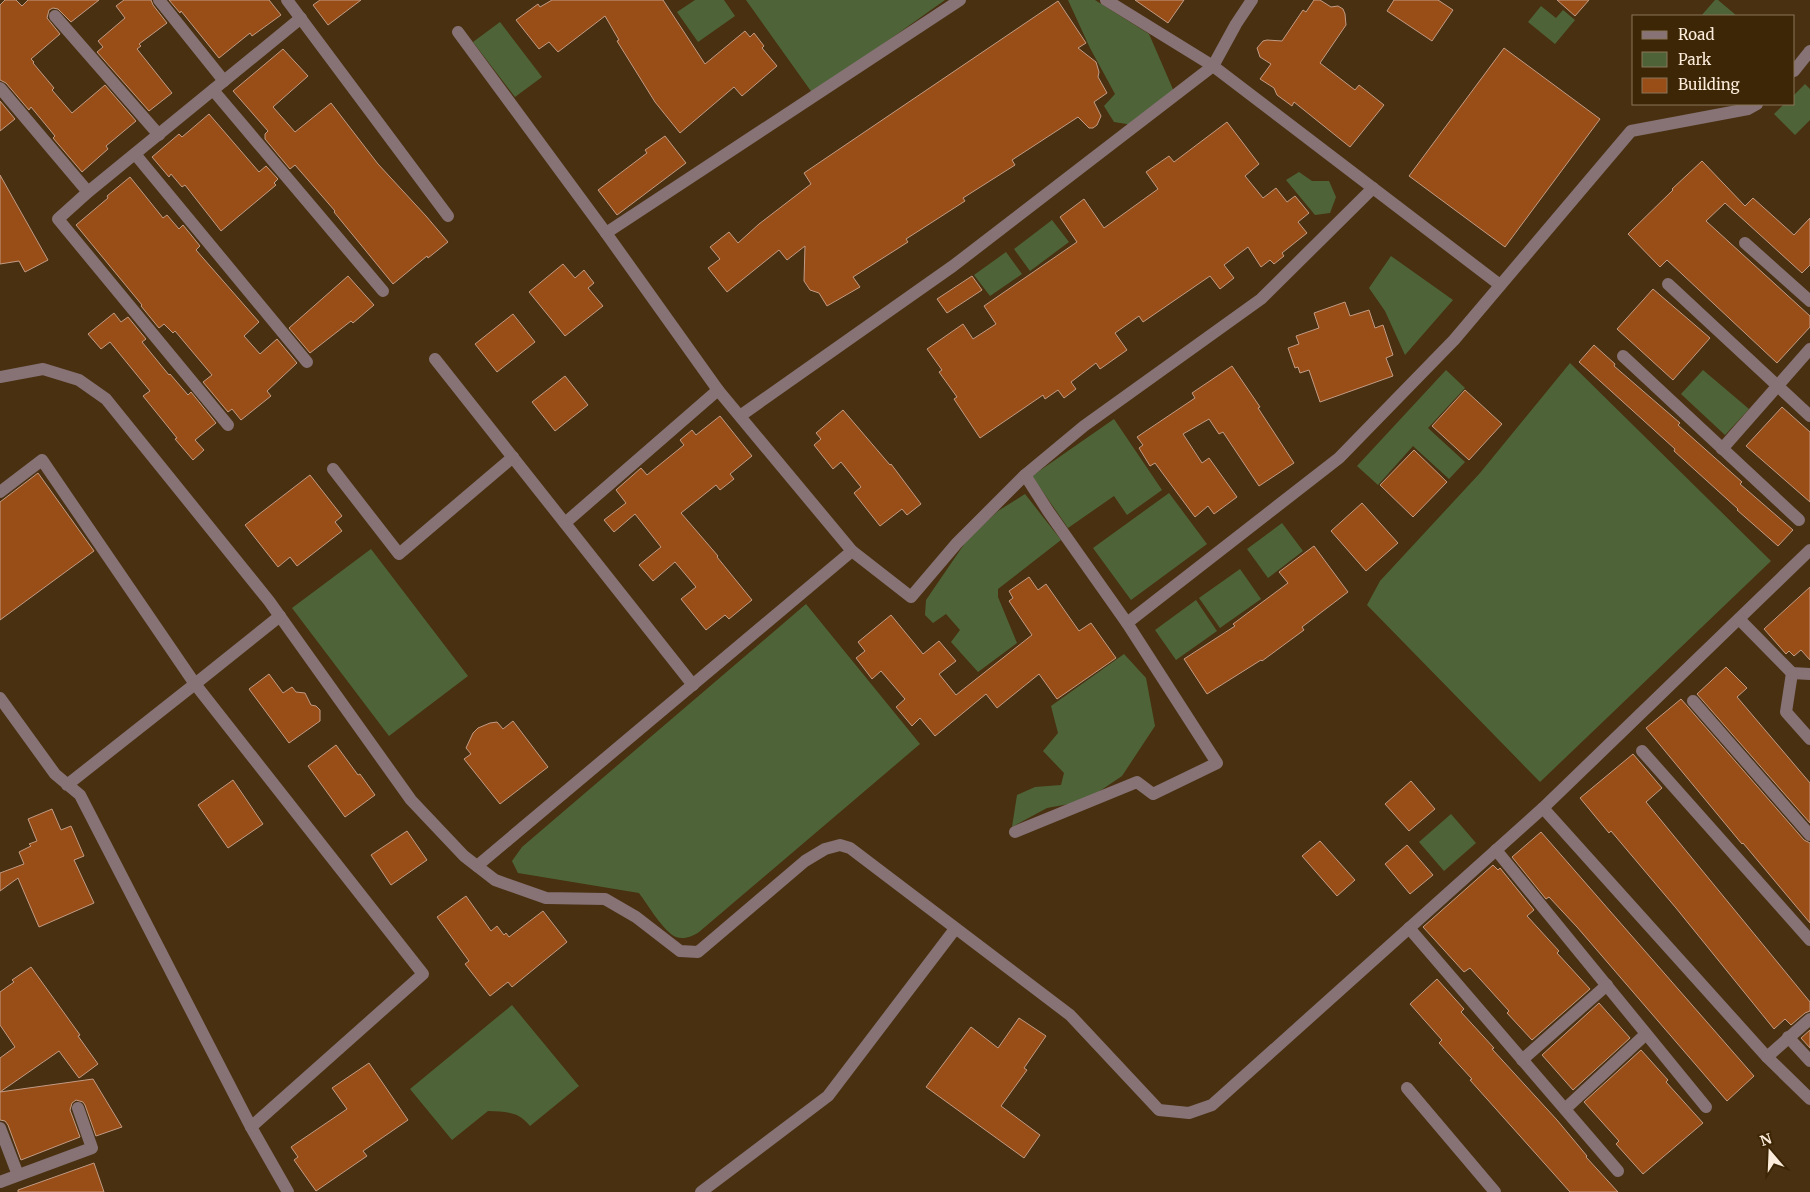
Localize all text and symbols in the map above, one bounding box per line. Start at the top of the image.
legend [1632,15,1795,105]
text: Road [1678,25,1714,44]
text: Park [1678,50,1712,69]
text: Building [1678,75,1740,94]
north arrow [1745,1127,1795,1177]
text: N [1758,1129,1774,1150]

